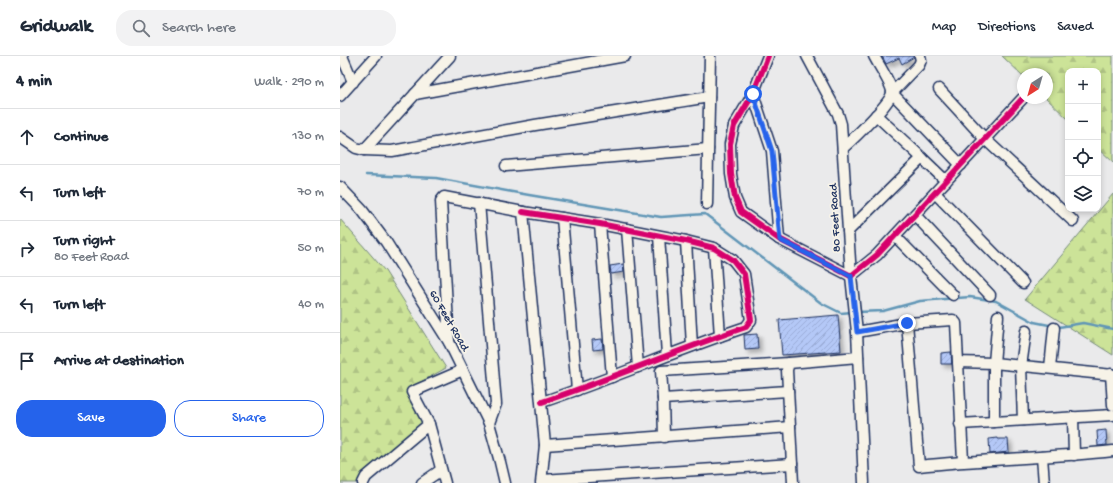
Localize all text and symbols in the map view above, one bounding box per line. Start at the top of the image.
search box [116,10,396,46]
text: Gridwalk [20,16,92,39]
icon: search [130,17,152,39]
text: Search here [162,19,236,37]
text: Map [932,19,956,36]
text: Directions [978,19,1035,36]
text: Saved [1057,19,1093,36]
north arrow [1017,68,1053,104]
map controls [1065,68,1101,212]
button: + [1065,68,1101,104]
text: 4 min [16,72,52,92]
text: Walk · 290 m [254,75,324,90]
route start [744,85,762,103]
button: − [1065,104,1101,140]
icon: ahead [16,126,38,148]
text: Continue [54,128,108,146]
text: 130 m [292,129,324,144]
button: locate [1065,140,1101,176]
button: layers [1065,176,1101,212]
icon: left [16,182,38,204]
street label: 80 Feet Road [827,182,845,253]
text: Turn left [54,184,105,202]
text: 70 m [298,185,324,200]
text: Turn right [54,232,114,250]
icon: right [16,238,38,260]
text: 50 m [297,241,324,256]
text: 80 Feet Road [54,250,128,265]
street label: 60 Feet Road [425,288,472,355]
icon: left [16,294,38,316]
text: Turn left [54,296,105,314]
text: 40 m [298,297,324,312]
route end [898,314,916,332]
icon: arrive [16,350,38,372]
text: Arrive at destination [54,352,184,370]
button: Save [16,400,166,437]
button: Share [174,400,324,437]

